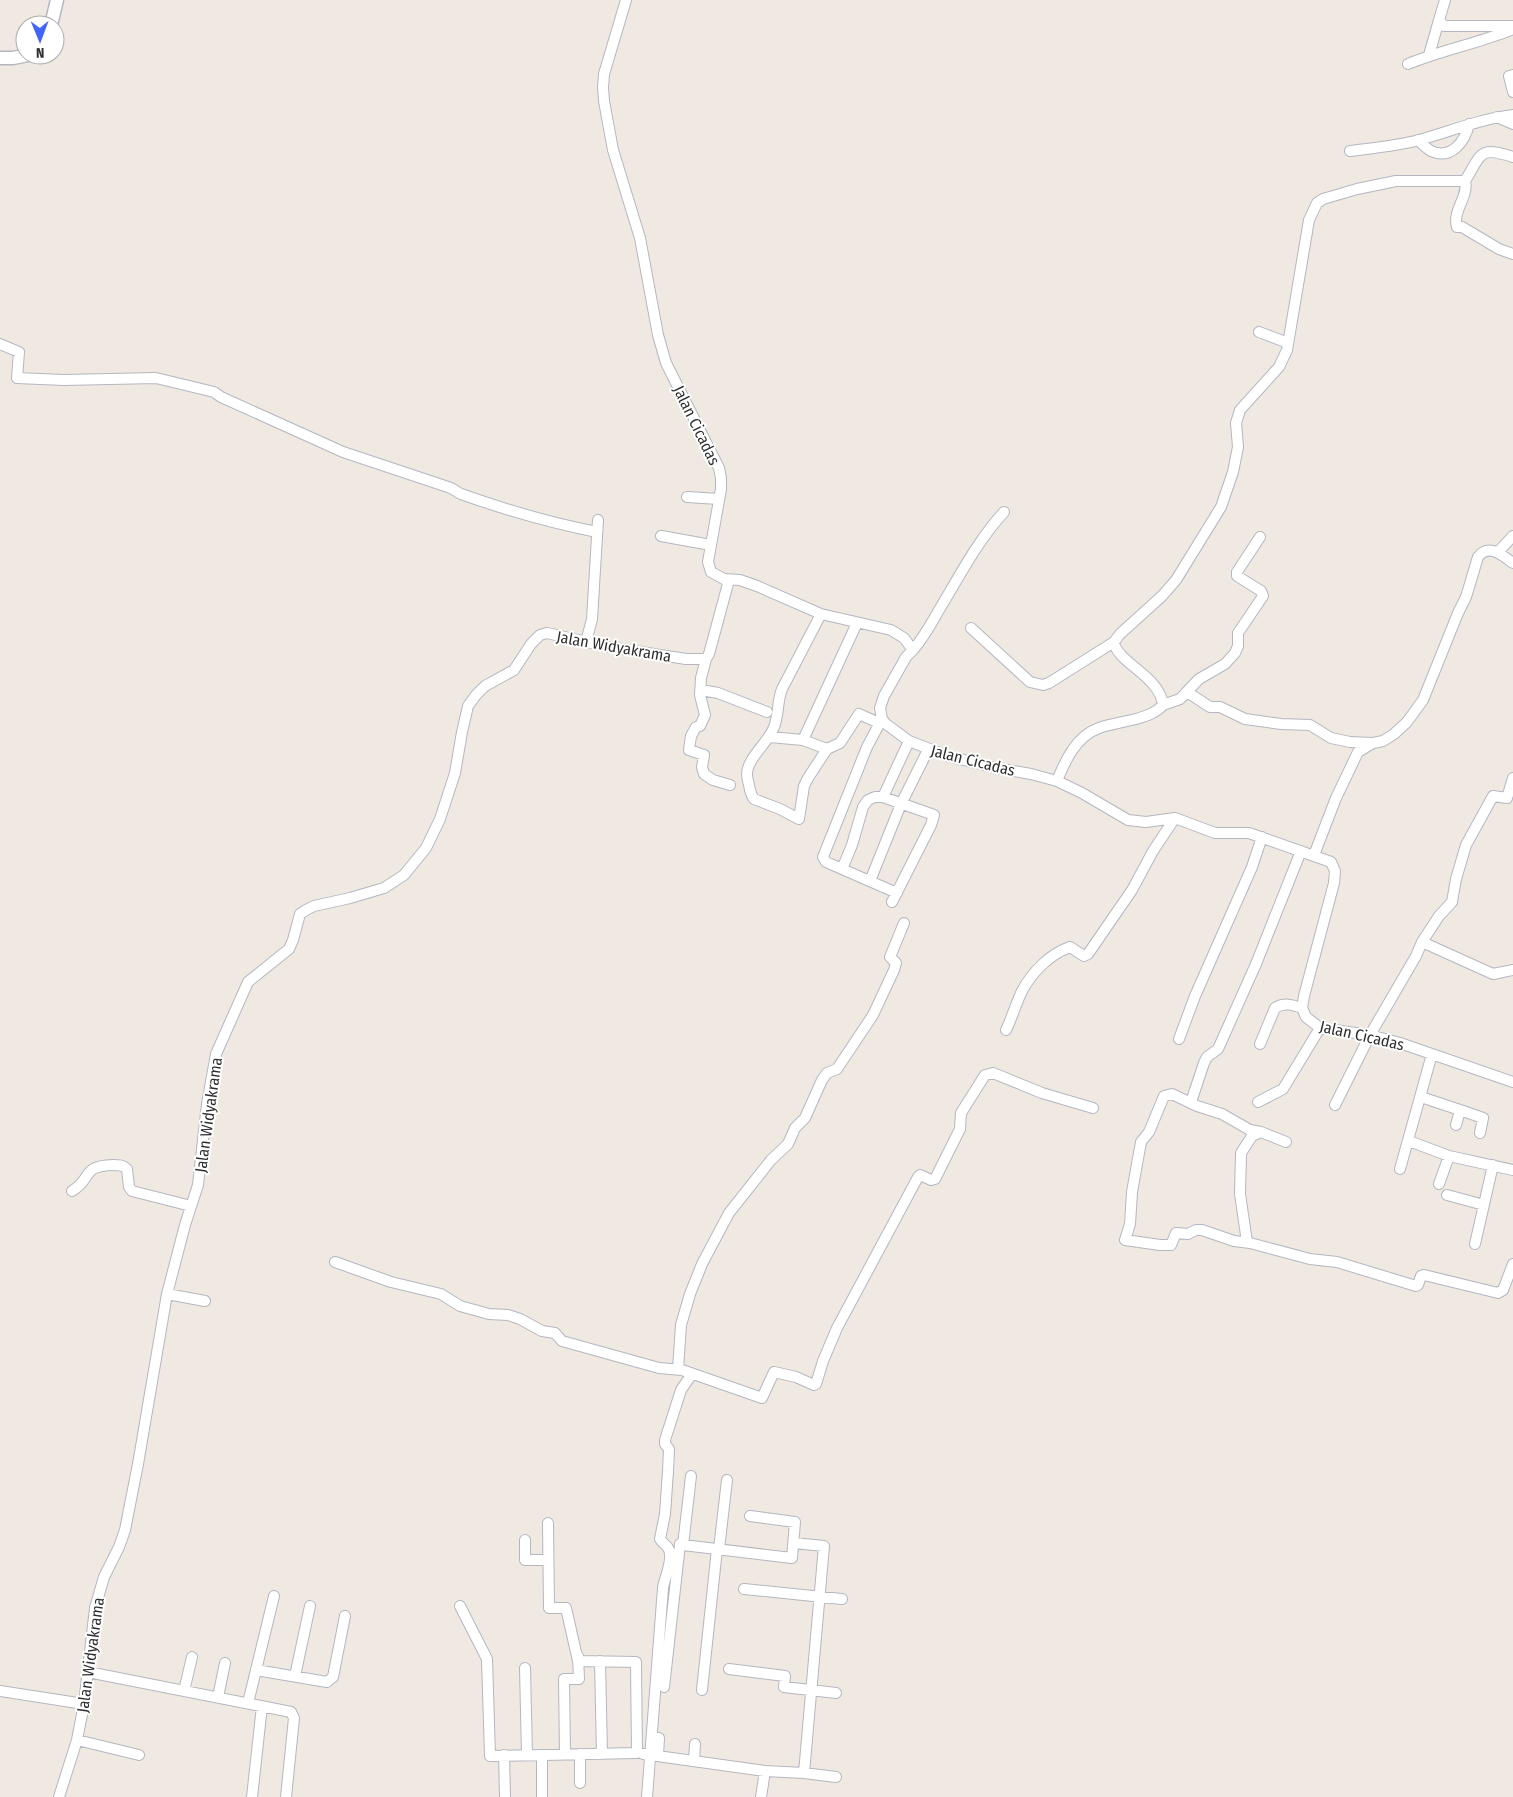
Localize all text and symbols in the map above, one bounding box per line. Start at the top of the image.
north arrow [15,15,65,65]
text: N [36,44,45,61]
street label: Jalan Cicadas [669,382,724,468]
street label: Jalan Widyakrama [555,627,673,666]
street label: Jalan Cicadas [929,741,1017,780]
street label: Jalan Cicadas [1318,1017,1406,1054]
street label: Jalan Widyakrama [191,1056,226,1174]
street label: Jalan Widyakrama [73,1596,108,1714]

